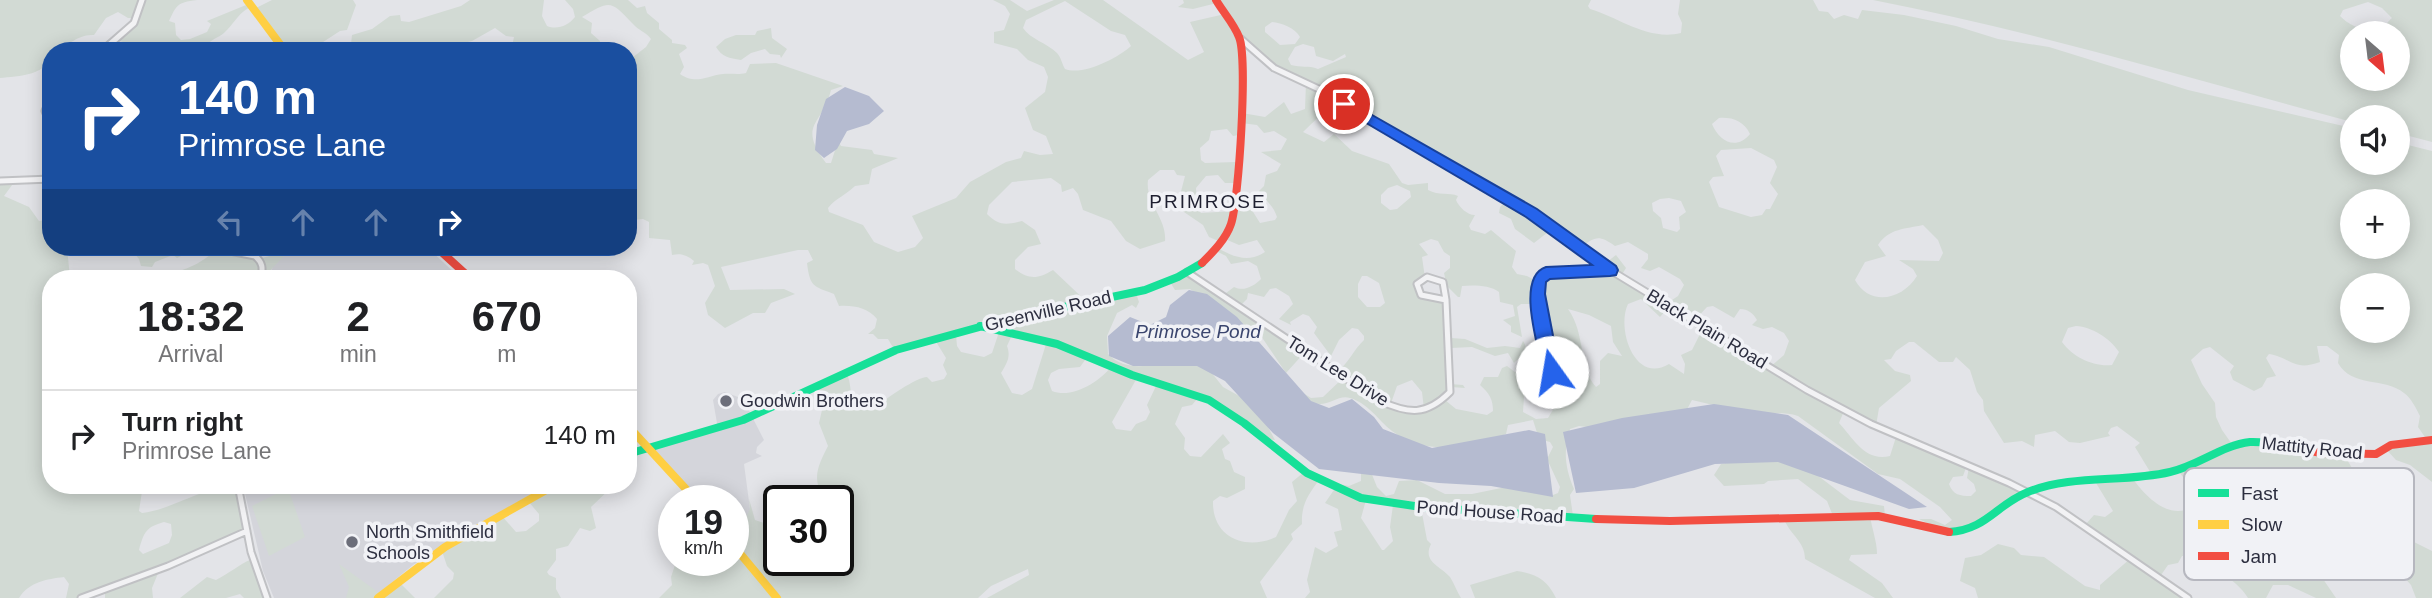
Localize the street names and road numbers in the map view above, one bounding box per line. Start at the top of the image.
street label: Black Plain Road [1643,285,1771,373]
street label: Greenville Road [983,287,1113,335]
street label: Tom Lee Drive [1283,332,1393,410]
street label: Mattity Road [2261,433,2363,463]
street label: Pond House Road [1416,497,1564,527]

